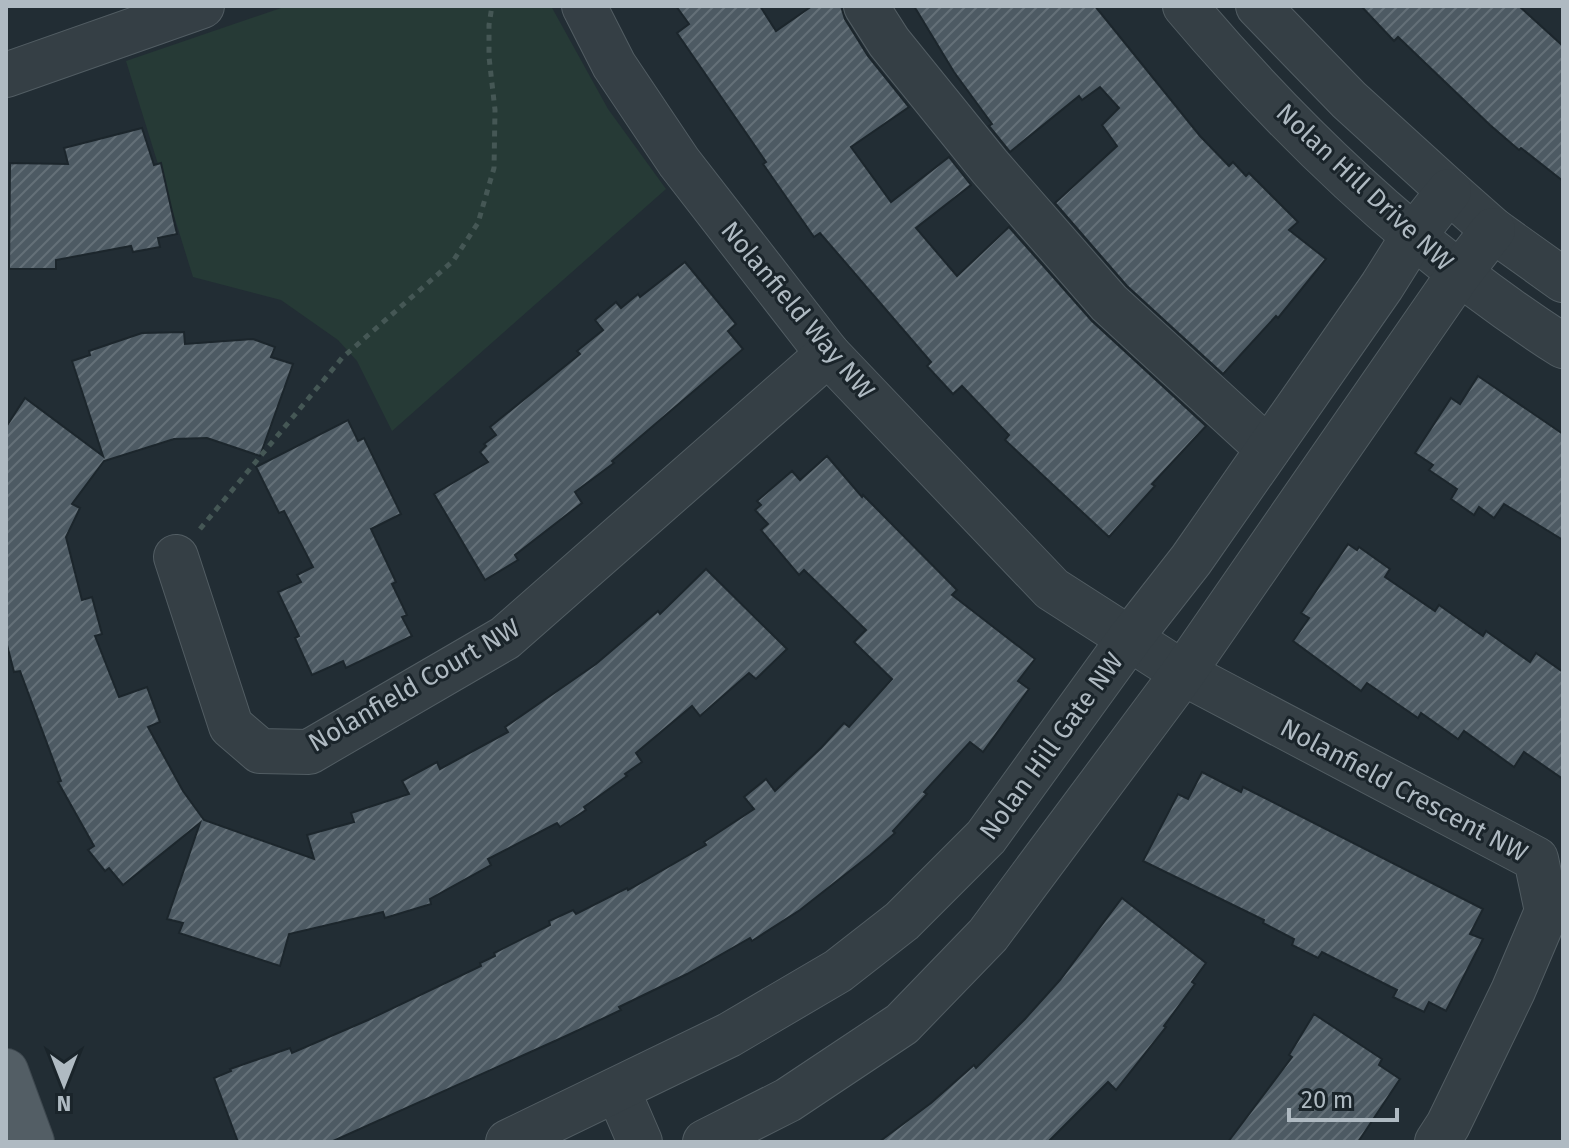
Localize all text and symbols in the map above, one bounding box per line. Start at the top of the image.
street label: Nolan Hill Drive NW [1270,97,1460,277]
street label: Nolanfield Way NW [714,215,881,405]
street label: Nolanfield Court NW [303,612,525,759]
street label: Nolan Hill Gate NW [973,647,1130,846]
street label: Nolanfield Crescent NW [1275,712,1533,869]
north arrow [24,1044,104,1124]
scale bar [1289,1072,1397,1122]
text: 20 m [1301,1086,1353,1114]
text: N [57,1090,71,1117]

